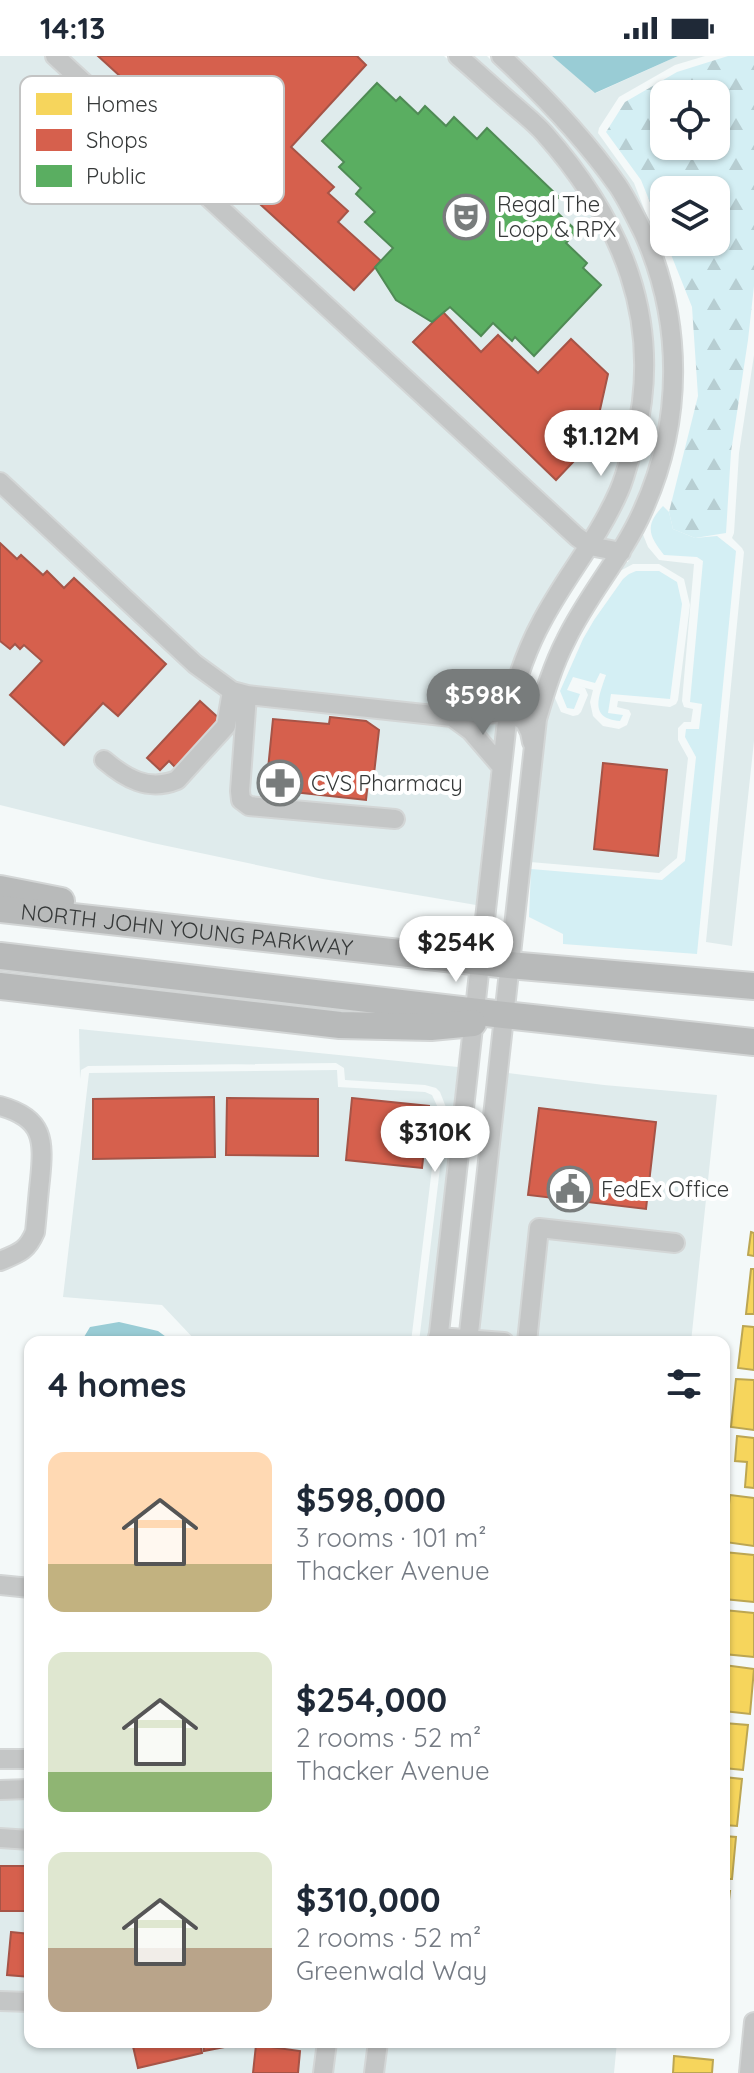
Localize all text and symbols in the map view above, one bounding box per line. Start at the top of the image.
text: 14:13 [40,9,105,47]
legend [20,76,284,204]
map controls [650,80,730,256]
button: locate [650,80,730,160]
text: Homes [86,90,158,118]
text: Shops [86,126,148,154]
text: Public [86,162,146,190]
button: layers [650,176,730,256]
place label: Regal The Loop & RPX [497,190,616,243]
theatre icon: Regal The Loop & RPX [442,193,490,241]
pin: $1.12M [536,410,666,478]
text: $1.12M [562,419,640,452]
pin: $598K [427,669,539,737]
text: $598K [445,678,521,711]
pharmacy icon: CVS Pharmacy [256,759,304,807]
place label: CVS Pharmacy [311,769,463,797]
street label: NORTH JOHN YOUNG PARKWAY [19,897,354,962]
pin: $254K [400,916,512,984]
text: $254K [417,925,495,958]
pin: $310K [379,1106,491,1174]
text: $310K [399,1115,471,1148]
public building icon: FedEx Office [546,1165,594,1213]
place label: FedEx Office [601,1175,729,1203]
icon: filters [662,1362,706,1406]
text: 4 homes [48,1363,186,1406]
text: $598,000 [296,1478,446,1521]
icon: home [112,1484,208,1580]
text: 3 rooms · 101 m² [296,1521,487,1554]
text: Thacker Avenue [296,1554,490,1587]
text: $254,000 [296,1678,447,1721]
icon: home [112,1684,208,1780]
text: 2 rooms · 52 m² [296,1721,481,1754]
text: Thacker Avenue [296,1754,490,1787]
text: $310,000 [296,1878,441,1921]
icon: home [112,1884,208,1980]
text: 2 rooms · 52 m² [296,1921,481,1954]
text: Greenwald Way [296,1954,487,1987]

